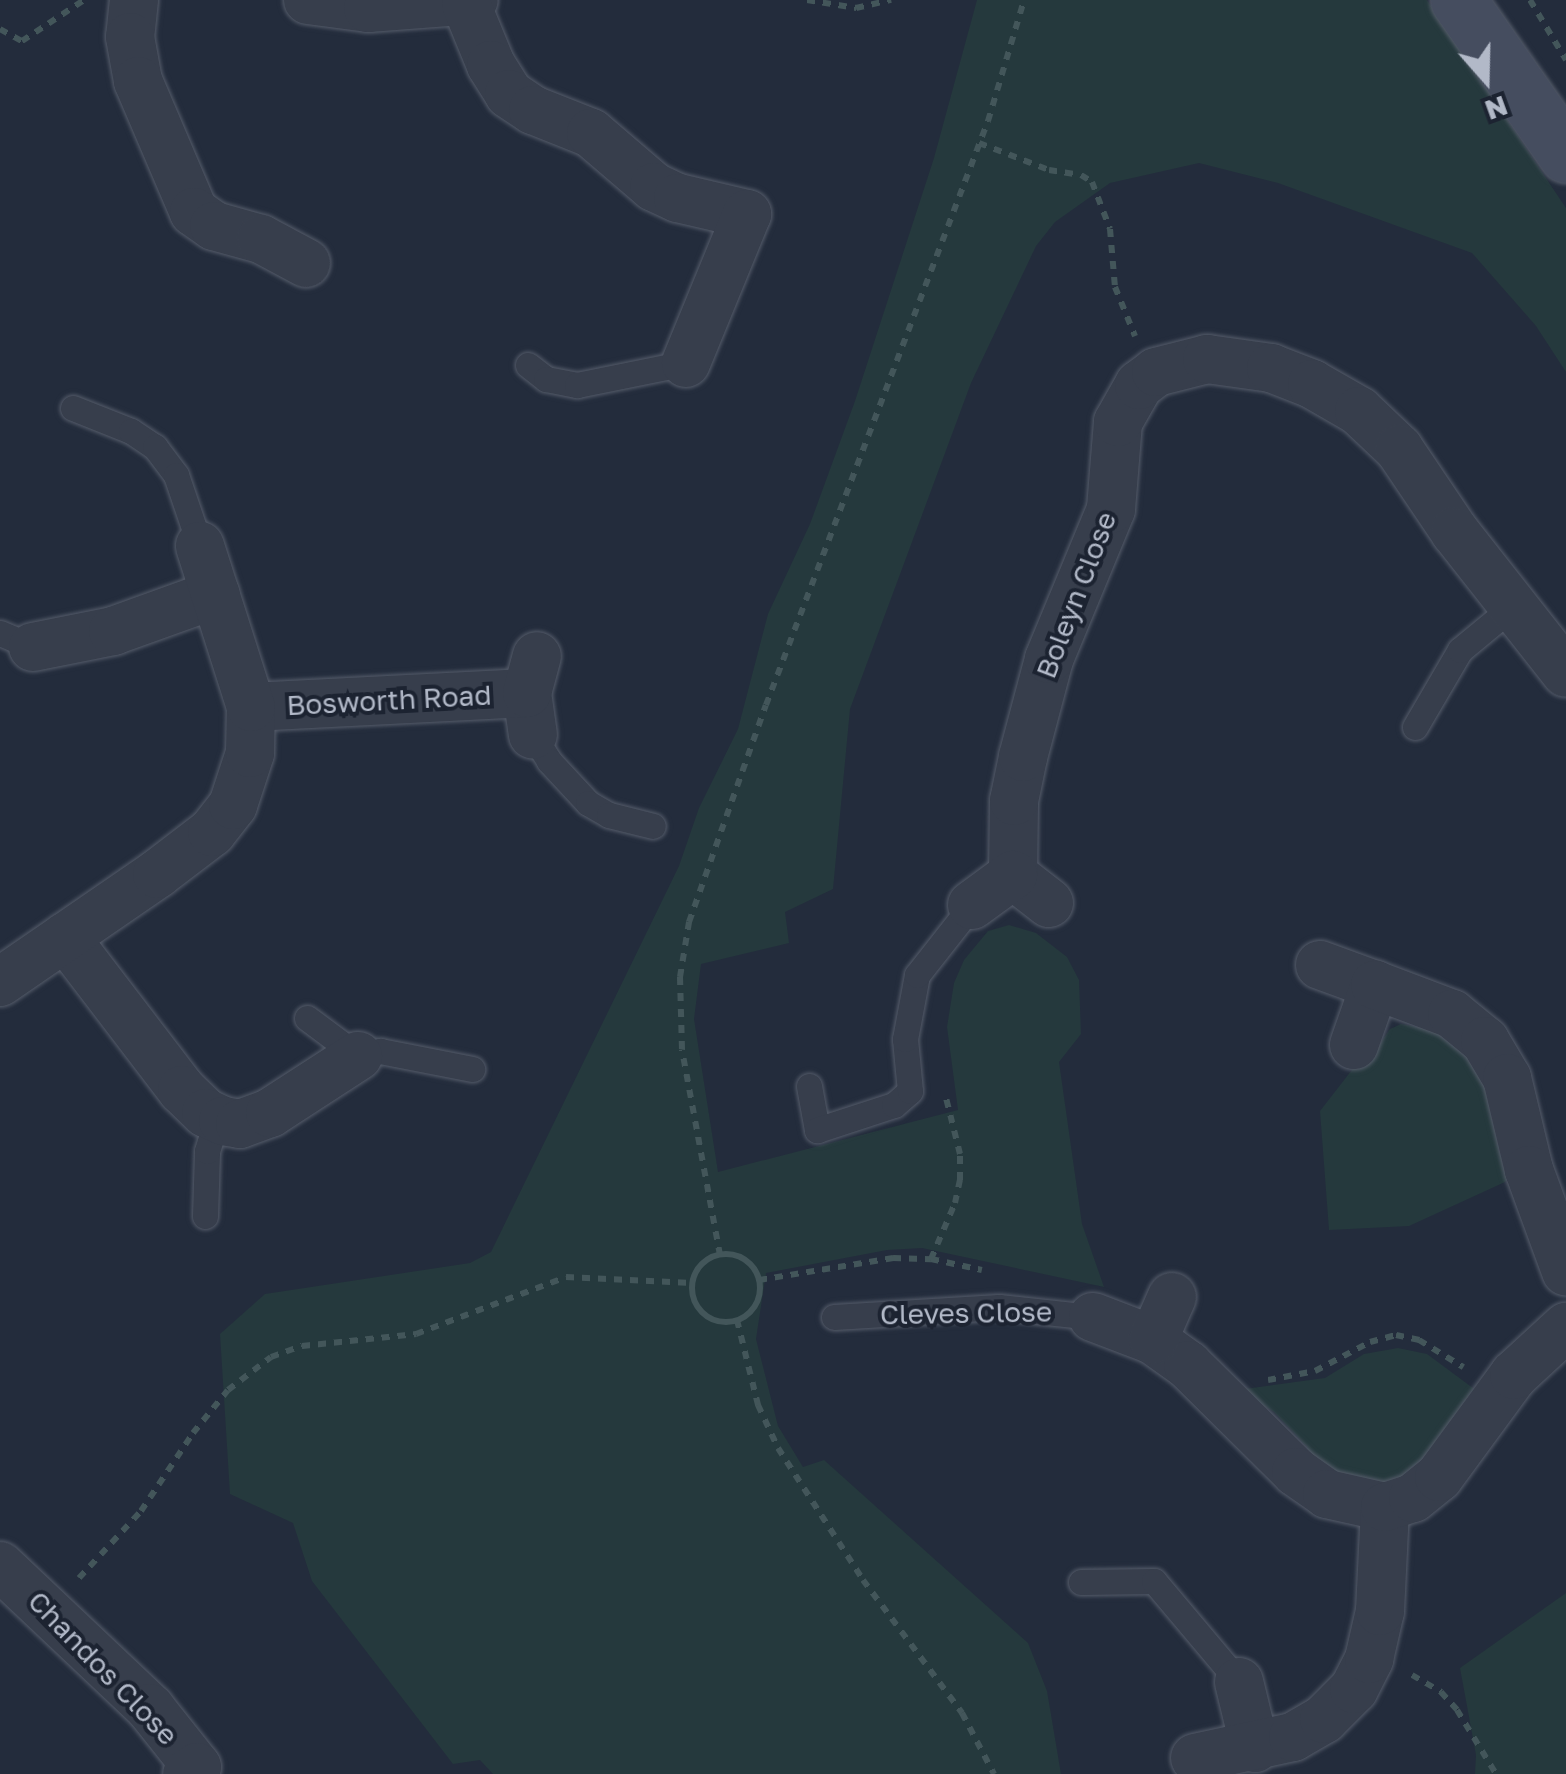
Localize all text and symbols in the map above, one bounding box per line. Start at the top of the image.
north arrow [1436,30,1536,130]
text: N [1481,90,1512,128]
street label: Boleyn Close [1029,507,1123,683]
street label: Bosworth Road [286,678,492,722]
street label: Cleves Close [880,1295,1052,1331]
street label: Chandos Close [21,1584,185,1752]

